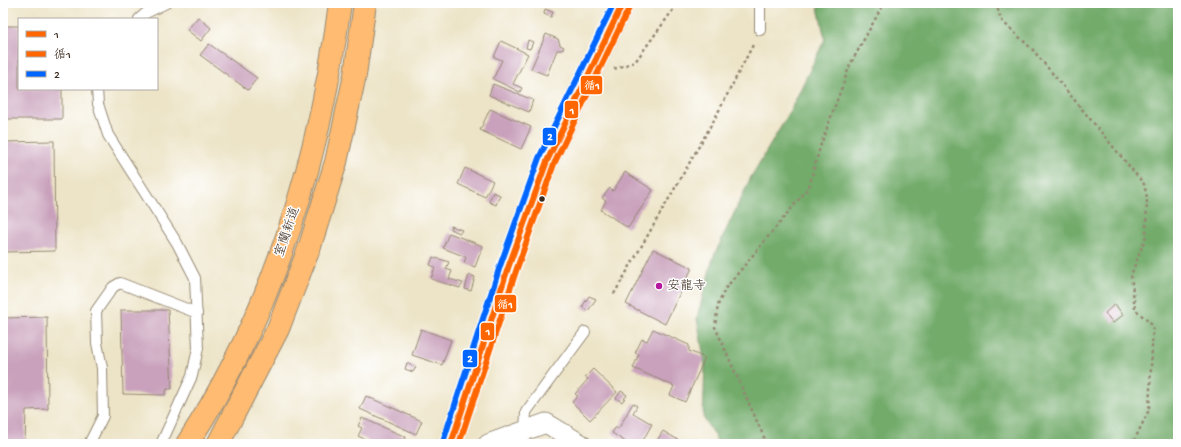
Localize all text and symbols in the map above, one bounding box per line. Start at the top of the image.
legend [18,18,158,90]
text: 1 [53,29,59,43]
text: 循1 [54,48,71,63]
text: 2 [54,69,60,83]
line badge: 循1 [580,75,603,95]
text: 循1 [584,80,600,93]
line badge: 1 [564,100,579,119]
text: 1 [569,106,574,118]
line badge: 2 [542,127,557,146]
text: 2 [547,132,553,144]
unlabelled marker [537,194,547,204]
street label: 室蘭新道 [272,205,304,259]
place label: 安龍寺 [667,279,706,294]
marker: 安龍寺 [654,281,664,291]
line badge: 循1 [494,294,517,313]
text: 循1 [497,299,513,312]
line badge: 1 [480,322,495,341]
text: 1 [485,327,490,339]
line badge: 2 [462,349,478,368]
text: 2 [467,354,473,366]

